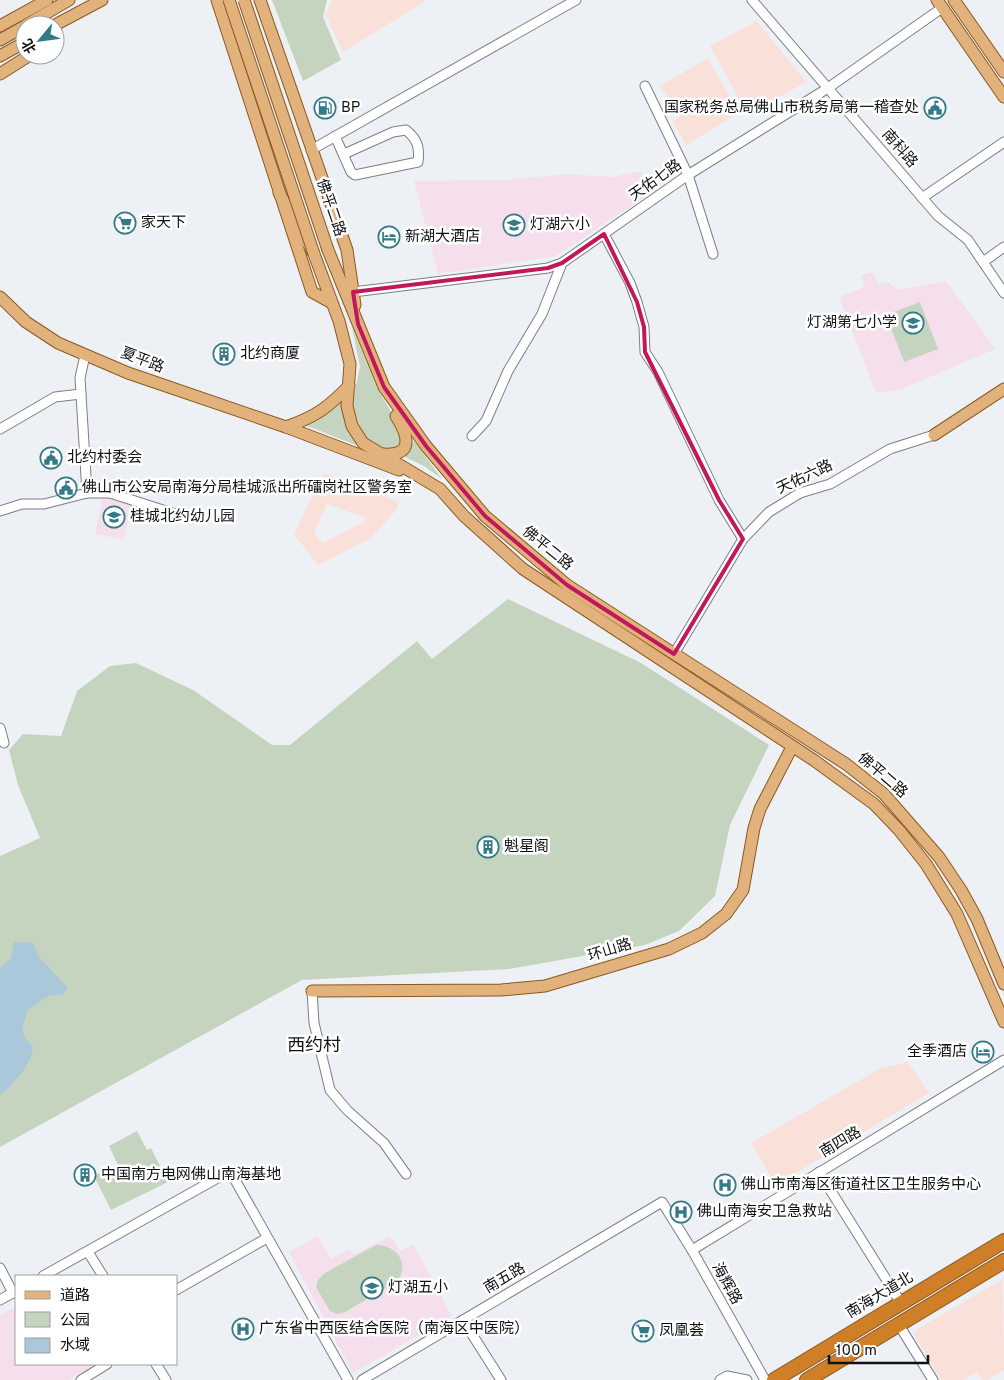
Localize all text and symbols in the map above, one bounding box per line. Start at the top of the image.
north arrow [15,15,65,65]
text: 北 [19,35,41,56]
fuel station icon: BP [313,96,337,120]
public building icon: 国家税务总局佛山市税务局第一稽查处 [923,96,947,120]
place label: 国家税务总局佛山市税务局第一稽查处 [664,98,919,118]
place label: BP [341,99,360,118]
street label: 南科路 [877,126,921,172]
street label: 天佑七路 [626,156,686,206]
street label: 佛平二路 [311,176,350,239]
supermarket icon: 家天下 [113,211,137,235]
school or university icon: 灯湖六小 [502,213,526,237]
place label: 家天下 [141,214,186,233]
place label: 灯湖六小 [530,216,590,235]
hotel icon: 新湖大酒店 [377,225,401,249]
place label: 新湖大酒店 [405,228,480,247]
school or university icon: 灯湖第七小学 [901,311,925,335]
place label: 灯湖第七小学 [807,314,897,333]
building icon: 北约商厦 [212,342,236,366]
street label: 夏平路 [118,344,166,378]
place label: 北约商厦 [240,344,300,364]
public building icon: 北约村委会 [39,446,63,470]
place label: 北约村委会 [67,448,142,468]
street label: 天佑六路 [774,457,836,499]
public building icon: 佛山市公安局南海分局桂城派出所礌岗社区警务室 [54,476,78,500]
place label: 佛山市公安局南海分局桂城派出所礌岗社区警务室 [82,478,412,498]
school or university icon: 桂城北约幼儿园 [102,505,126,529]
place label: 桂城北约幼儿园 [130,507,235,527]
street label: 佛平二路 [518,522,577,575]
street label: 佛平二路 [853,748,912,803]
building icon: 魁星阁 [476,835,500,859]
place label: 魁星阁 [504,837,549,857]
street label: 环山路 [586,935,634,967]
district label: 西约村 [287,1035,341,1058]
hotel icon: 全季酒店 [971,1040,995,1064]
place label: 全季酒店 [907,1043,967,1062]
street label: 南四路 [817,1123,865,1163]
building icon: 中国南方电网佛山南海基地 [73,1163,97,1187]
place label: 中国南方电网佛山南海基地 [101,1165,281,1185]
hospital icon: 佛山市南海区街道社区卫生服务中心 [713,1173,737,1197]
place label: 佛山市南海区街道社区卫生服务中心 [741,1175,981,1195]
hospital icon: 佛山南海安卫急救站 [669,1200,693,1224]
place label: 佛山南海安卫急救站 [697,1202,832,1222]
street label: 南五路 [481,1259,529,1299]
street label: 海辉路 [707,1260,745,1308]
street label: 南海大道北 [842,1268,917,1323]
legend [15,1275,178,1365]
school or university icon: 灯湖五小 [360,1276,384,1300]
place label: 灯湖五小 [388,1279,448,1298]
text: 道路 [60,1287,90,1306]
text: 公园 [60,1312,90,1331]
hospital icon: 广东省中西医结合医院（南海区中医院） [231,1317,255,1341]
supermarket icon: 凤凰荟 [631,1319,655,1343]
place label: 广东省中西医结合医院（南海区中医院） [259,1320,529,1339]
place label: 凤凰荟 [659,1322,704,1341]
scale bar [829,1332,928,1364]
text: 水域 [60,1337,90,1356]
text: 100 m [836,1342,877,1361]

